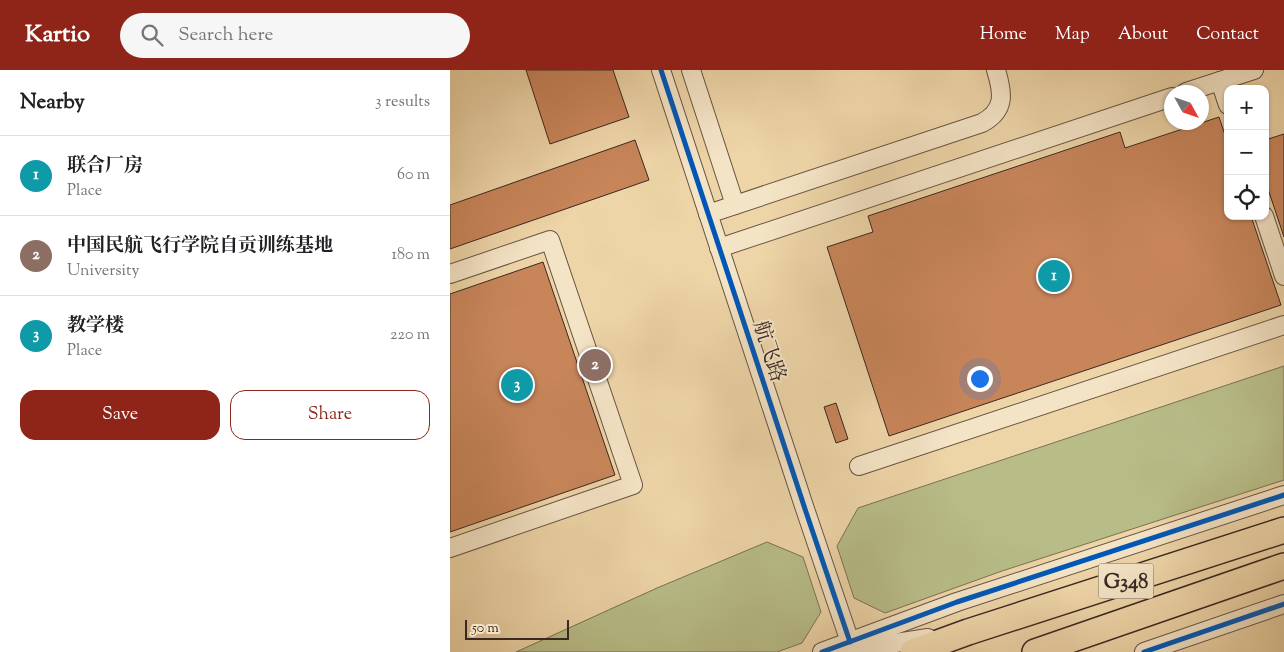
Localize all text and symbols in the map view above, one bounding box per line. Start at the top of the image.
search box [120,13,470,58]
text: Kartio [25,18,90,52]
icon: search [138,21,166,49]
text: Search here [178,22,273,49]
text: Home [980,22,1027,48]
text: Map [1055,22,1090,48]
text: About [1118,22,1168,48]
text: Contact [1196,22,1259,48]
north arrow [1164,85,1209,130]
map controls [1224,85,1269,220]
button: + [1224,85,1269,130]
text: Nearby [20,88,85,118]
text: 3 results [375,91,430,114]
button: − [1224,130,1269,175]
text: 联合厂房 [67,153,143,180]
text: 1 [33,164,39,187]
text: 60 m [397,164,430,187]
button: locate [1224,175,1269,220]
text: Place [67,180,102,203]
text: 中国民航飞行学院自贡训练基地 [67,233,333,260]
text: 2 [32,244,40,267]
text: 180 m [391,244,430,267]
pin: 1 [1038,257,1070,295]
text: University [67,260,140,283]
text: 教学楼 [67,313,124,340]
street label: 航飞路 [744,317,792,386]
text: 3 [33,324,39,347]
text: 220 m [390,324,430,347]
text: Place [67,340,102,363]
pin: 2 [579,346,611,384]
pin: 3 [501,366,533,404]
your location [967,366,993,392]
button: Save [20,390,220,440]
button: Share [230,390,430,440]
road number: G348 [1098,564,1154,598]
scale bar [465,617,569,640]
text: 50 m [472,619,499,639]

